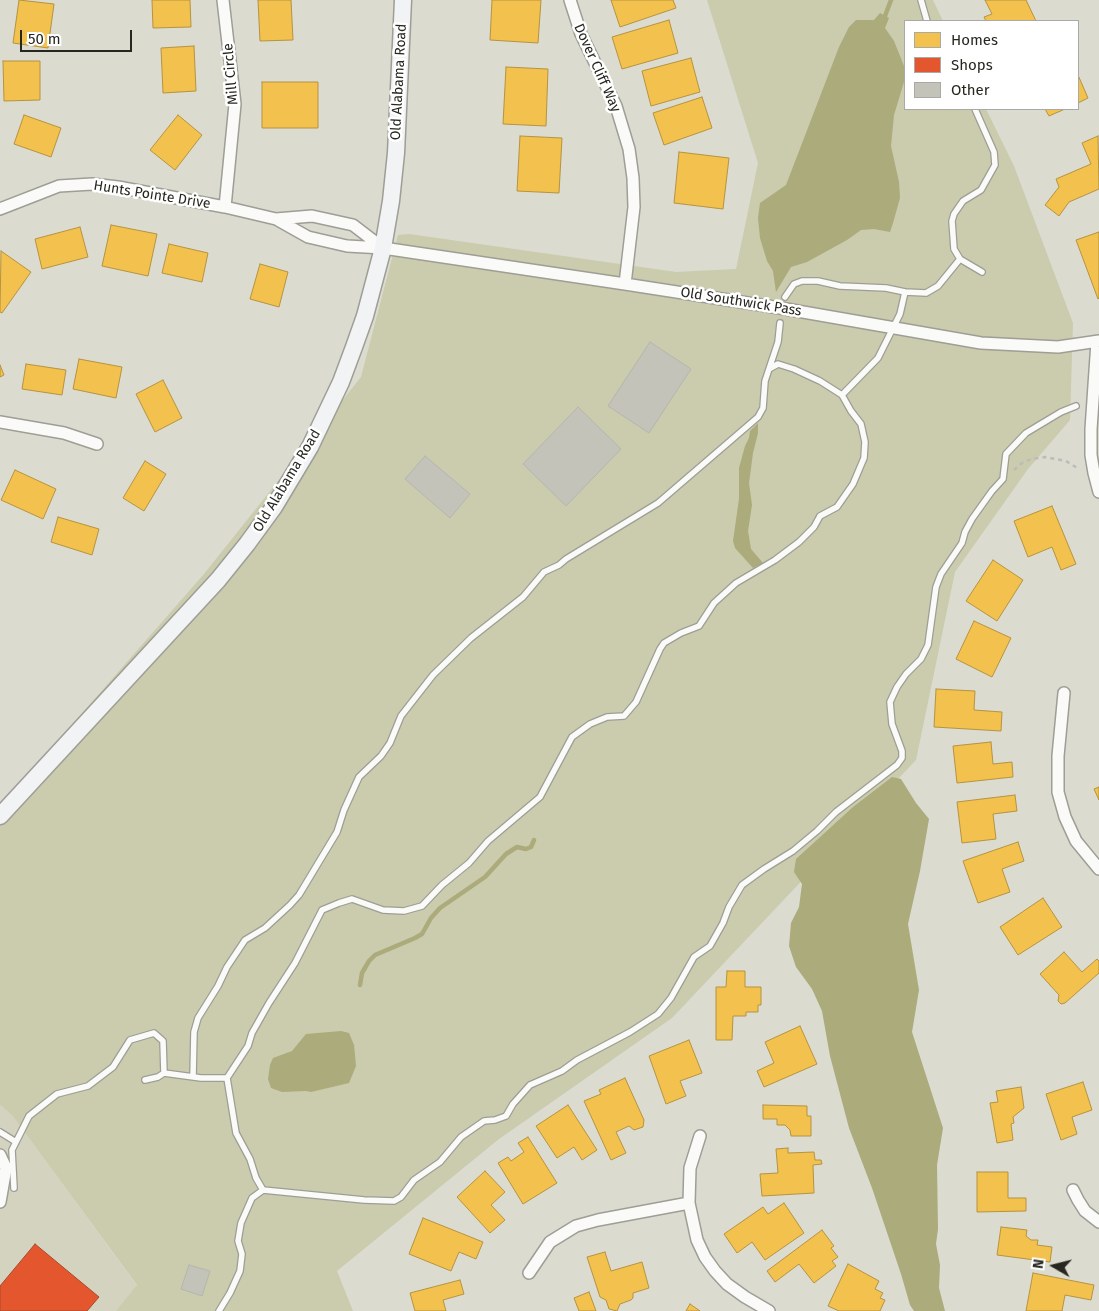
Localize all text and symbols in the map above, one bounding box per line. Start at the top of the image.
scale bar [22,20,135,52]
legend [904,20,1079,110]
street label: Dover Cliff Way [570,21,624,115]
street label: Old Alabama Road [388,23,410,141]
text: 50 m [28,30,61,48]
text: Homes [951,31,998,49]
street label: Mill Circle [220,42,242,106]
text: Shops [951,56,993,74]
text: Other [951,81,990,99]
street label: Hunts Pointe Drive [92,177,212,213]
street label: Old Southwick Pass [679,284,803,320]
street label: Old Alabama Road [250,427,324,535]
north arrow [1029,1241,1079,1291]
text: N [1030,1258,1048,1270]

